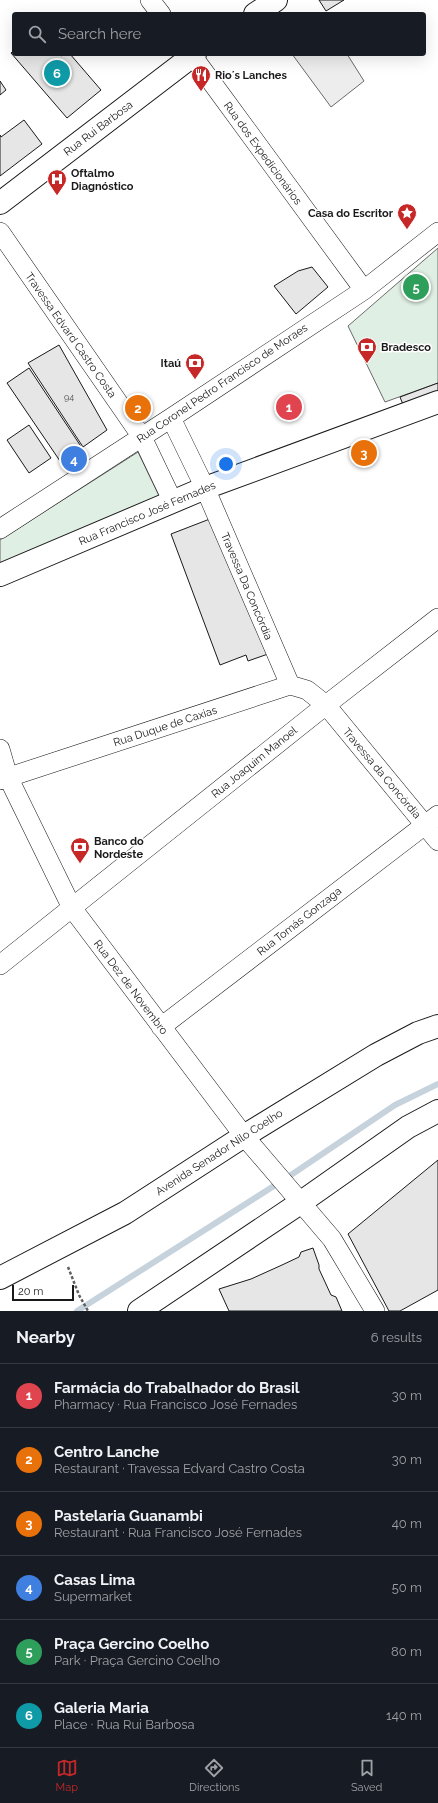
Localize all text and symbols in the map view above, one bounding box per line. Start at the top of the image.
search box [12,12,426,56]
icon: search [26,23,48,45]
text: Search here [58,25,141,43]
pin: 6 [44,58,70,88]
restaurant icon: Rio´s Lanches [190,64,212,92]
place label: Rio´s Lanches [215,69,287,82]
street label: Rua Rui Barbosa [61,98,135,159]
street label: Rua dos Expedicionários [221,99,304,207]
place label: Oftalmo Diagnóstico [71,167,134,193]
hospital icon: Oftalmo Diagnóstico [46,168,68,196]
place icon: Casa do Escritor [396,202,418,230]
place label: Casa do Escritor [308,207,394,220]
street label: Travessa Edvard Castro Costa [22,270,119,400]
pin: 5 [403,272,429,302]
street label: Rua Coronel Pedro Francisco de Moraes [134,321,310,446]
bank icon: Bradesco [356,336,378,364]
place label: Bradesco [381,341,431,354]
bank icon: Itaú [184,352,206,380]
place label: Itaú [161,357,181,370]
house number: 94 [64,392,74,402]
pin: 1 [276,392,302,422]
pin: 2 [125,393,151,423]
pin: 3 [351,438,377,468]
pin: 4 [61,444,87,474]
your location [216,454,236,474]
street label: Rua Francisco José Fernades [77,479,218,548]
street label: Travessa Da Concórdia [218,530,275,642]
street label: Rua Duque de Caxias [112,704,219,749]
street label: Rua Joaquim Manoel [209,724,300,801]
street label: Travessa da Concórdia [340,725,423,821]
place label: Banco do Nordeste [94,835,144,861]
bank icon: Banco do Nordeste [69,836,91,864]
street label: Rua Tomás Gonzaga [255,884,344,958]
street label: Rua Dez de Novembro [91,937,171,1037]
street label: Avenida Senador Nilo Coelho [153,1106,286,1198]
scale bar [12,1283,74,1302]
text: 20 m [18,1285,43,1298]
text: Nearby [16,1327,75,1347]
text: 6 results [371,1330,422,1345]
text: Farmácia do Trabalhador do Brasil [54,1379,300,1397]
text: 1 [26,1388,32,1403]
text: 30 m [392,1388,422,1403]
text: Pharmacy · Rua Francisco José Fernades [54,1397,297,1412]
text: Centro Lanche [54,1443,159,1461]
text: 2 [25,1452,33,1467]
text: 30 m [392,1452,422,1467]
text: Restaurant · Travessa Edvard Castro Costa [54,1461,305,1476]
text: Pastelaria Guanambi [54,1507,203,1525]
text: 3 [25,1516,33,1531]
text: 40 m [392,1516,422,1531]
text: Restaurant · Rua Francisco José Fernades [54,1525,302,1540]
text: Casas Lima [54,1571,135,1589]
text: 4 [25,1580,33,1595]
text: 50 m [392,1580,422,1595]
text: Supermarket [54,1589,132,1604]
text: Praça Gercino Coelho [54,1635,209,1653]
text: 5 [25,1644,33,1659]
text: 80 m [391,1644,422,1659]
text: Park · Praça Gercino Coelho [54,1653,220,1668]
text: Galeria Maria [54,1699,149,1717]
text: 6 [25,1708,33,1723]
text: 140 m [386,1708,422,1723]
text: Place · Rua Rui Barbosa [54,1717,195,1732]
tab: Map [56,1757,78,1794]
tab: Directions [189,1757,240,1794]
tab: Saved [351,1757,382,1794]

